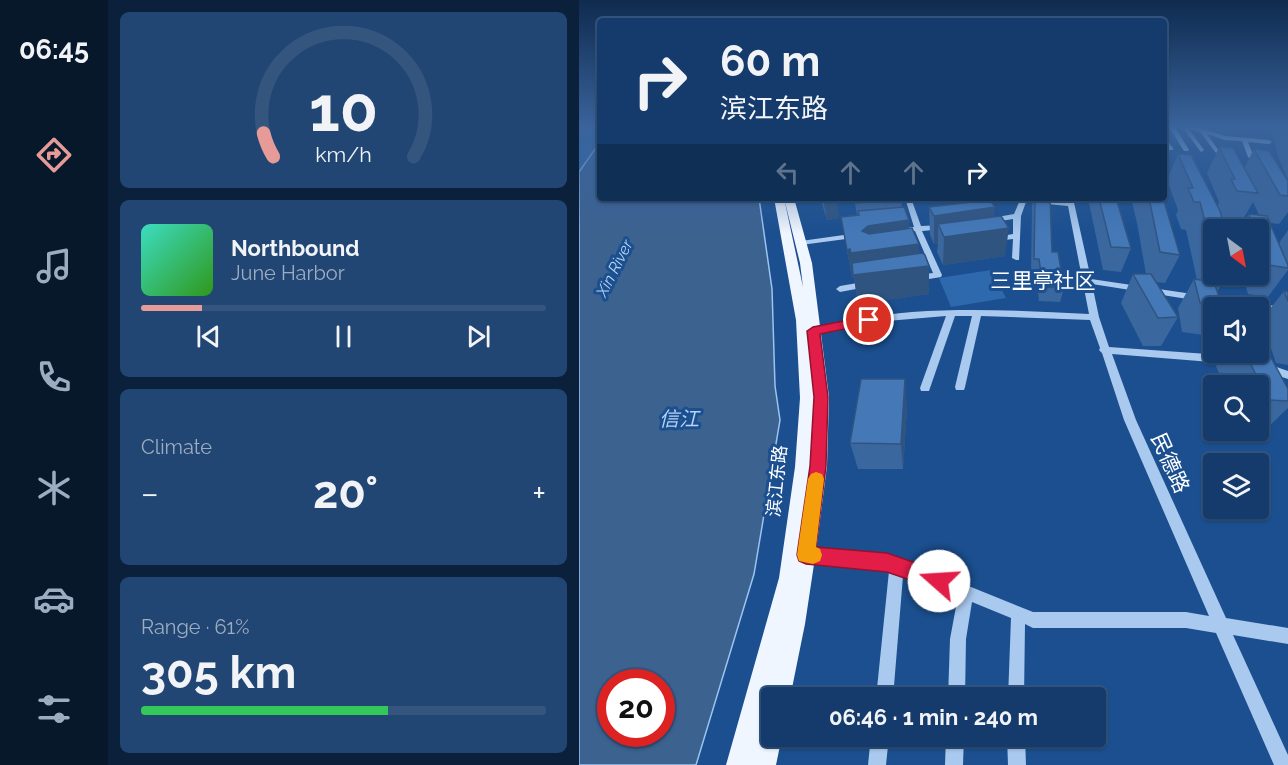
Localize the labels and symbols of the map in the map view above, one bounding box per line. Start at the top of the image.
north arrow [1203,219,1269,285]
water label: Xin River [592,236,637,301]
district label: 三里亭社区 [991,268,1096,293]
pin [843,294,894,345]
water label: 信江 [659,407,701,431]
street label: 民德路 [1146,429,1195,497]
street label: 滨江东路 [762,444,791,518]
position arrow [907,549,971,613]
speed limit sign: 20 [597,669,675,747]

